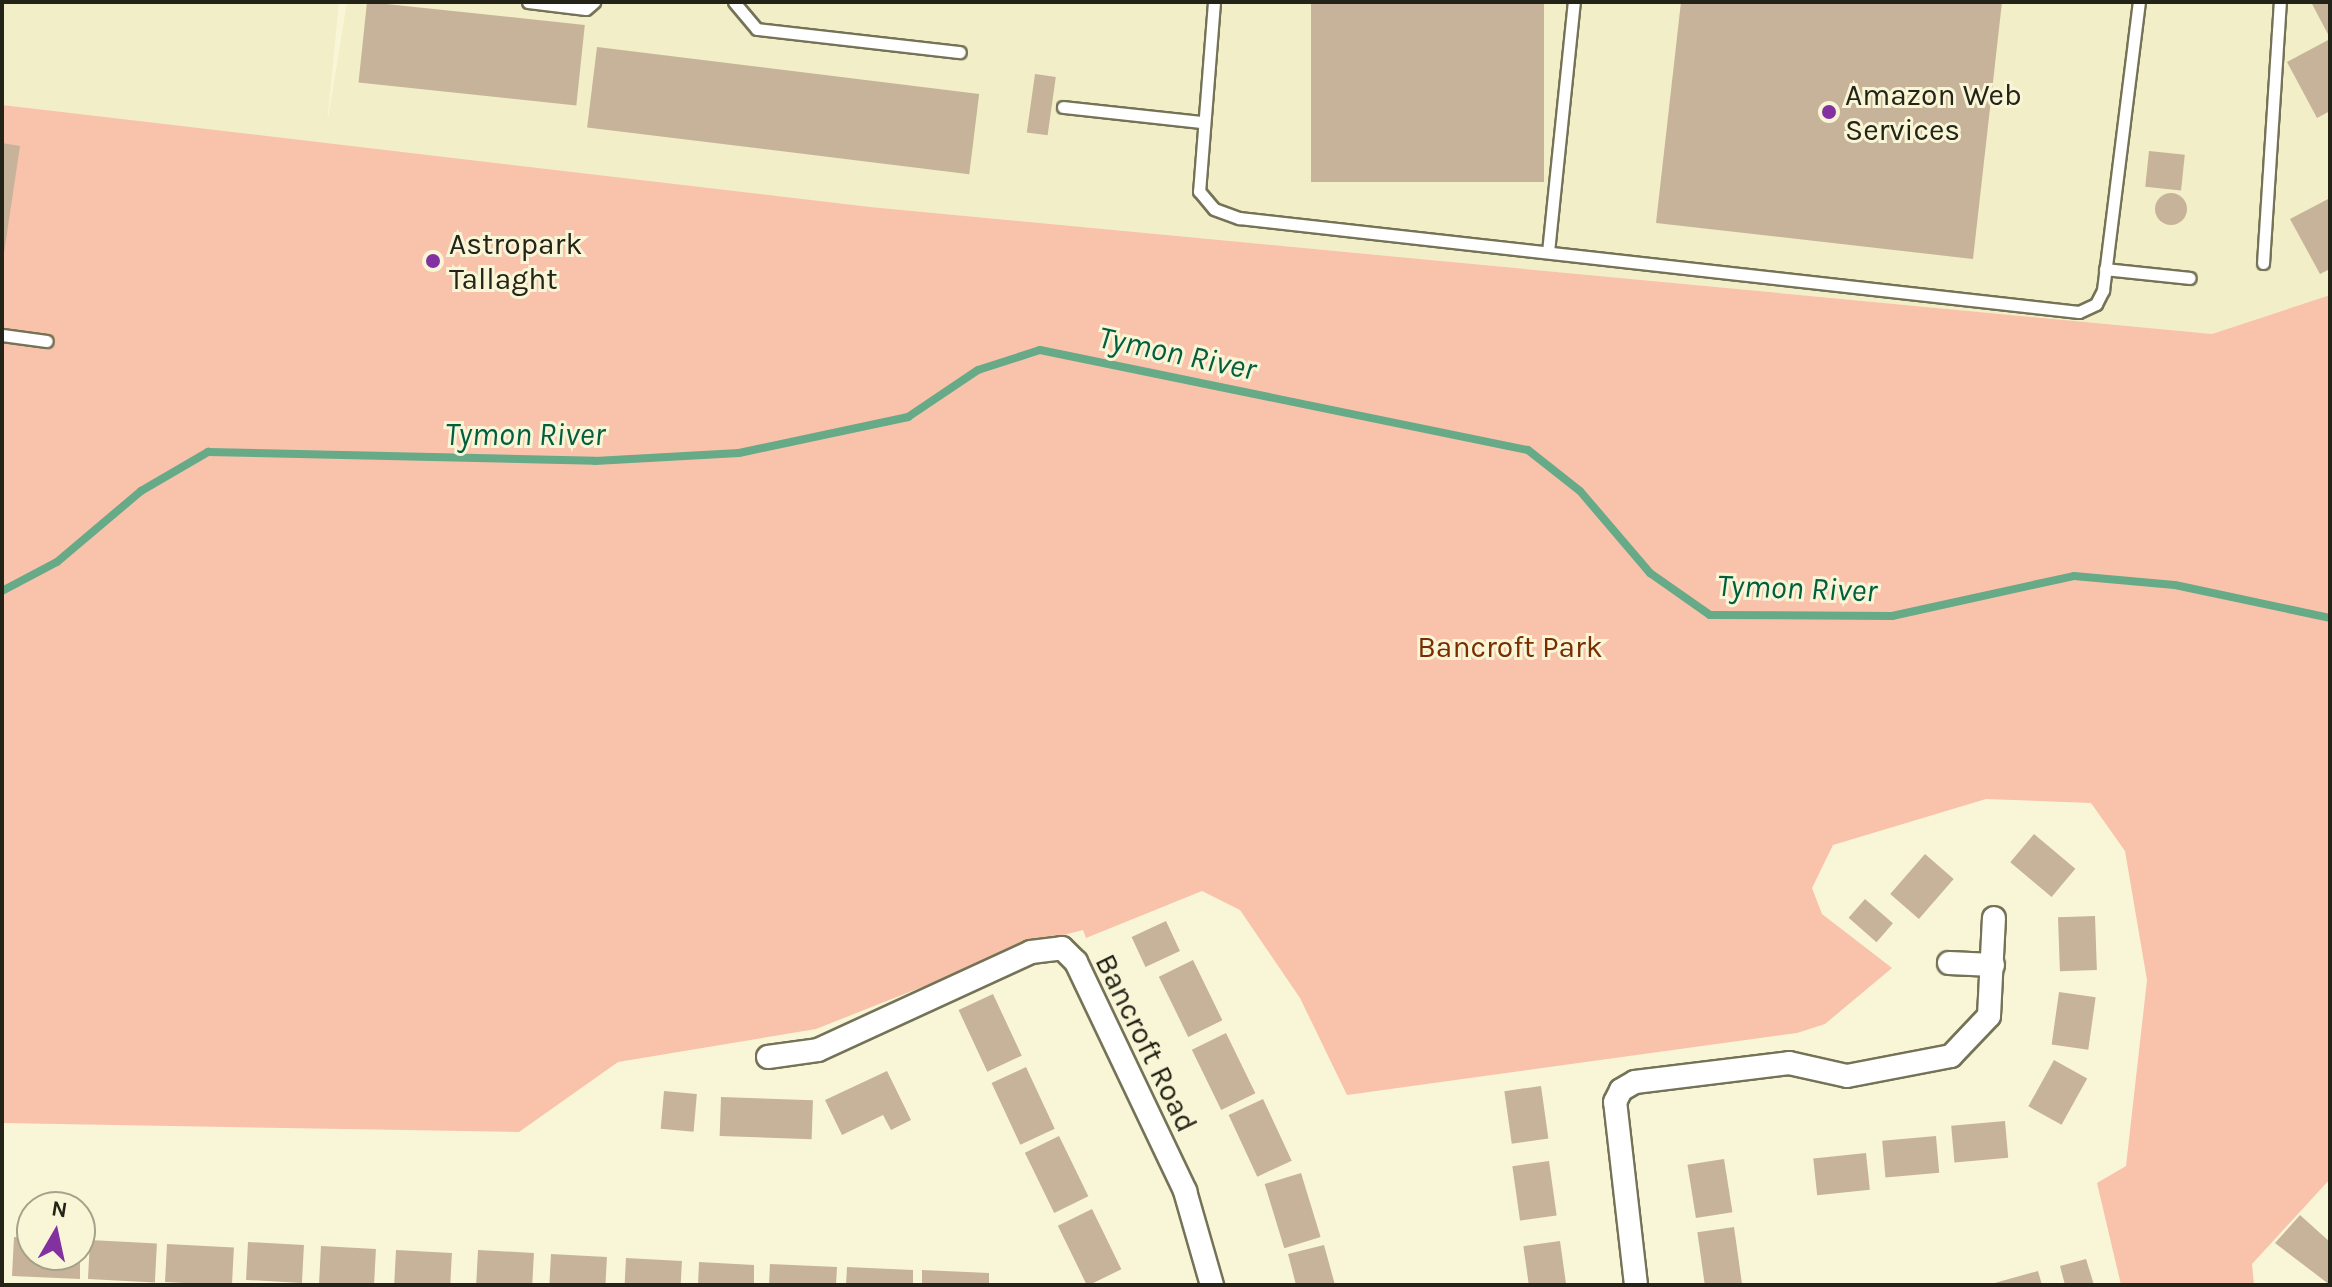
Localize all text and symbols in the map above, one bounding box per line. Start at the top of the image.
place label: Amazon Web Services [1845,77,2022,148]
marker: Amazon Web Services [1820,103,1838,121]
place label: Astropark Tallaght [449,226,582,296]
marker: Astropark Tallaght [424,252,442,270]
water label: Tymon River [1095,319,1259,389]
water label: Tymon River [445,416,605,454]
water label: Tymon River [1716,567,1878,611]
park label: Bancroft Park [1417,629,1603,665]
street label: Bancroft Road [1087,948,1205,1138]
north arrow [16,1191,96,1271]
text: N [50,1195,69,1223]

